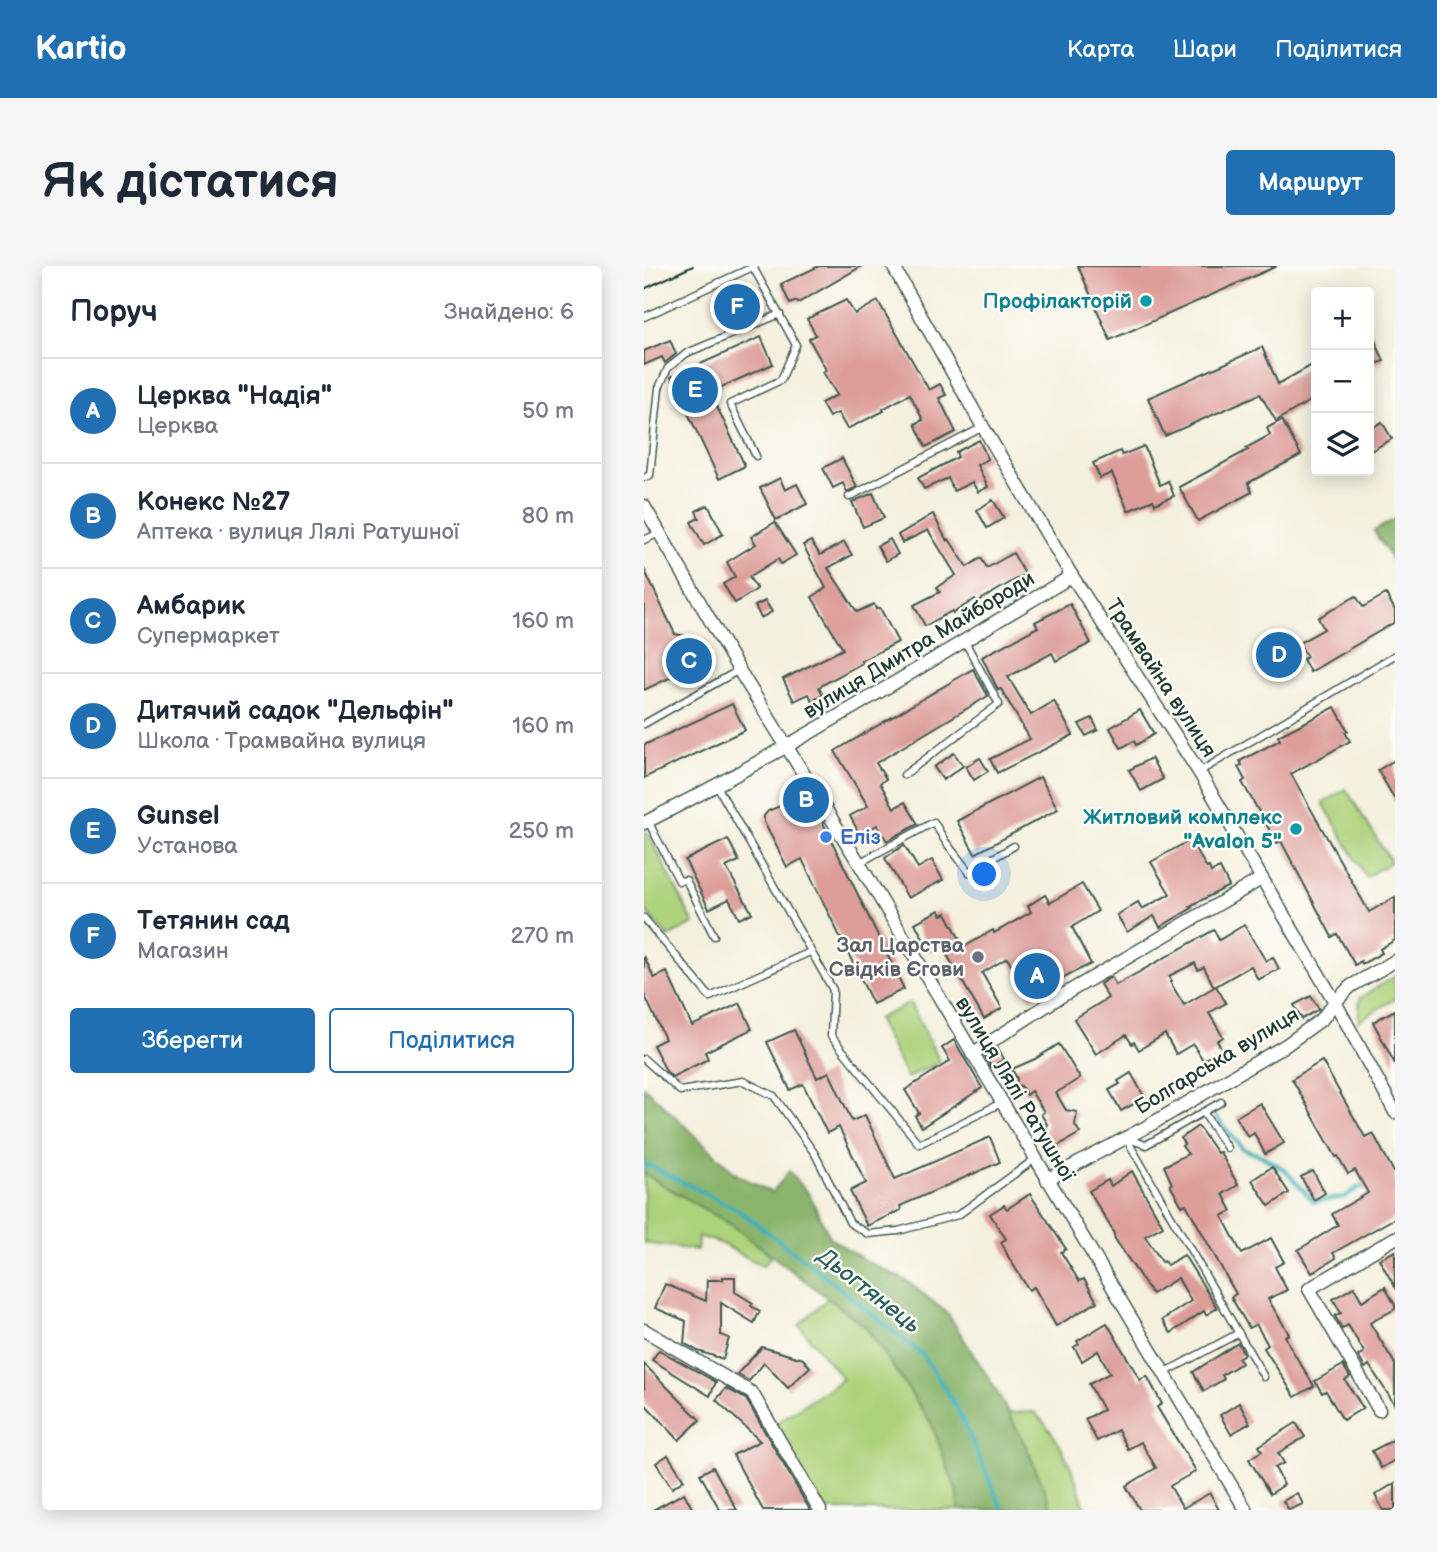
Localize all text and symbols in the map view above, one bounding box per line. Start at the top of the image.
text: Kartio [35,29,127,69]
text: Карта [1067,35,1135,64]
text: Шари [1173,35,1237,64]
text: Поділитися [1275,35,1402,64]
button: Маршрут [1226,150,1395,215]
text: Як дістатися [42,153,339,212]
pin: F [714,281,760,333]
map controls [1311,287,1374,476]
button: + [1311,287,1374,350]
place label: Профілакторій [983,289,1132,314]
marker: Профілакторій [1138,293,1154,309]
text: Поруч [70,294,158,330]
text: Знайдено: 6 [444,298,574,326]
button: − [1311,350,1374,413]
pin: E [672,364,718,416]
text: Церква "Надія" [137,381,332,412]
text: A [86,397,100,425]
text: 50 m [522,397,574,425]
text: Церква [137,412,218,440]
button: layers [1311,413,1374,476]
text: Конекс №27 [137,487,290,518]
text: B [85,502,101,530]
text: 80 m [522,502,574,530]
text: Аптека · вулиця Лялі Ратушної [137,518,459,546]
street label: вулиця Дмитра Майбороди [799,566,1039,724]
text: Амбарик [137,591,245,622]
street label: Трамвайна вулиця [1100,594,1222,762]
text: C [85,607,101,635]
text: 160 m [512,607,574,635]
text: Супермаркет [137,622,280,650]
pin: D [1256,629,1302,681]
pin: C [666,635,712,687]
text: Дитячий садок "Дельфін" [137,696,454,727]
text: D [85,712,101,740]
text: 160 m [512,712,574,740]
text: Школа · Трамвайна вулиця [137,727,426,755]
pin: B [783,774,829,826]
text: Gunsel [137,801,219,832]
place label: Житловий комплекс "Avalon 5" [1083,805,1282,854]
text: E [86,817,100,845]
text: 250 m [508,817,574,845]
marker: Житловий комплекс "Avalon 5" [1288,821,1304,837]
place label: Еліз [840,825,881,850]
marker: Еліз [818,829,834,845]
text: Установа [137,832,238,860]
your location [967,857,1001,891]
text: Тетянин сад [137,906,290,937]
text: F [86,922,100,950]
text: 270 m [510,922,574,950]
place label: Зал Царства Свідків Єгови [829,933,965,982]
text: Магазин [137,937,229,965]
marker: Зал Царства Свідків Єгови [970,949,986,965]
pin: A [1014,950,1060,1002]
street label: вулиця Лялі Ратушної [950,992,1081,1187]
street label: Болгарська вулиця [1130,1002,1304,1120]
button: Зберегти [70,1008,315,1073]
button: Поділитися [329,1008,574,1073]
water label: Дьогтянець [810,1241,926,1340]

